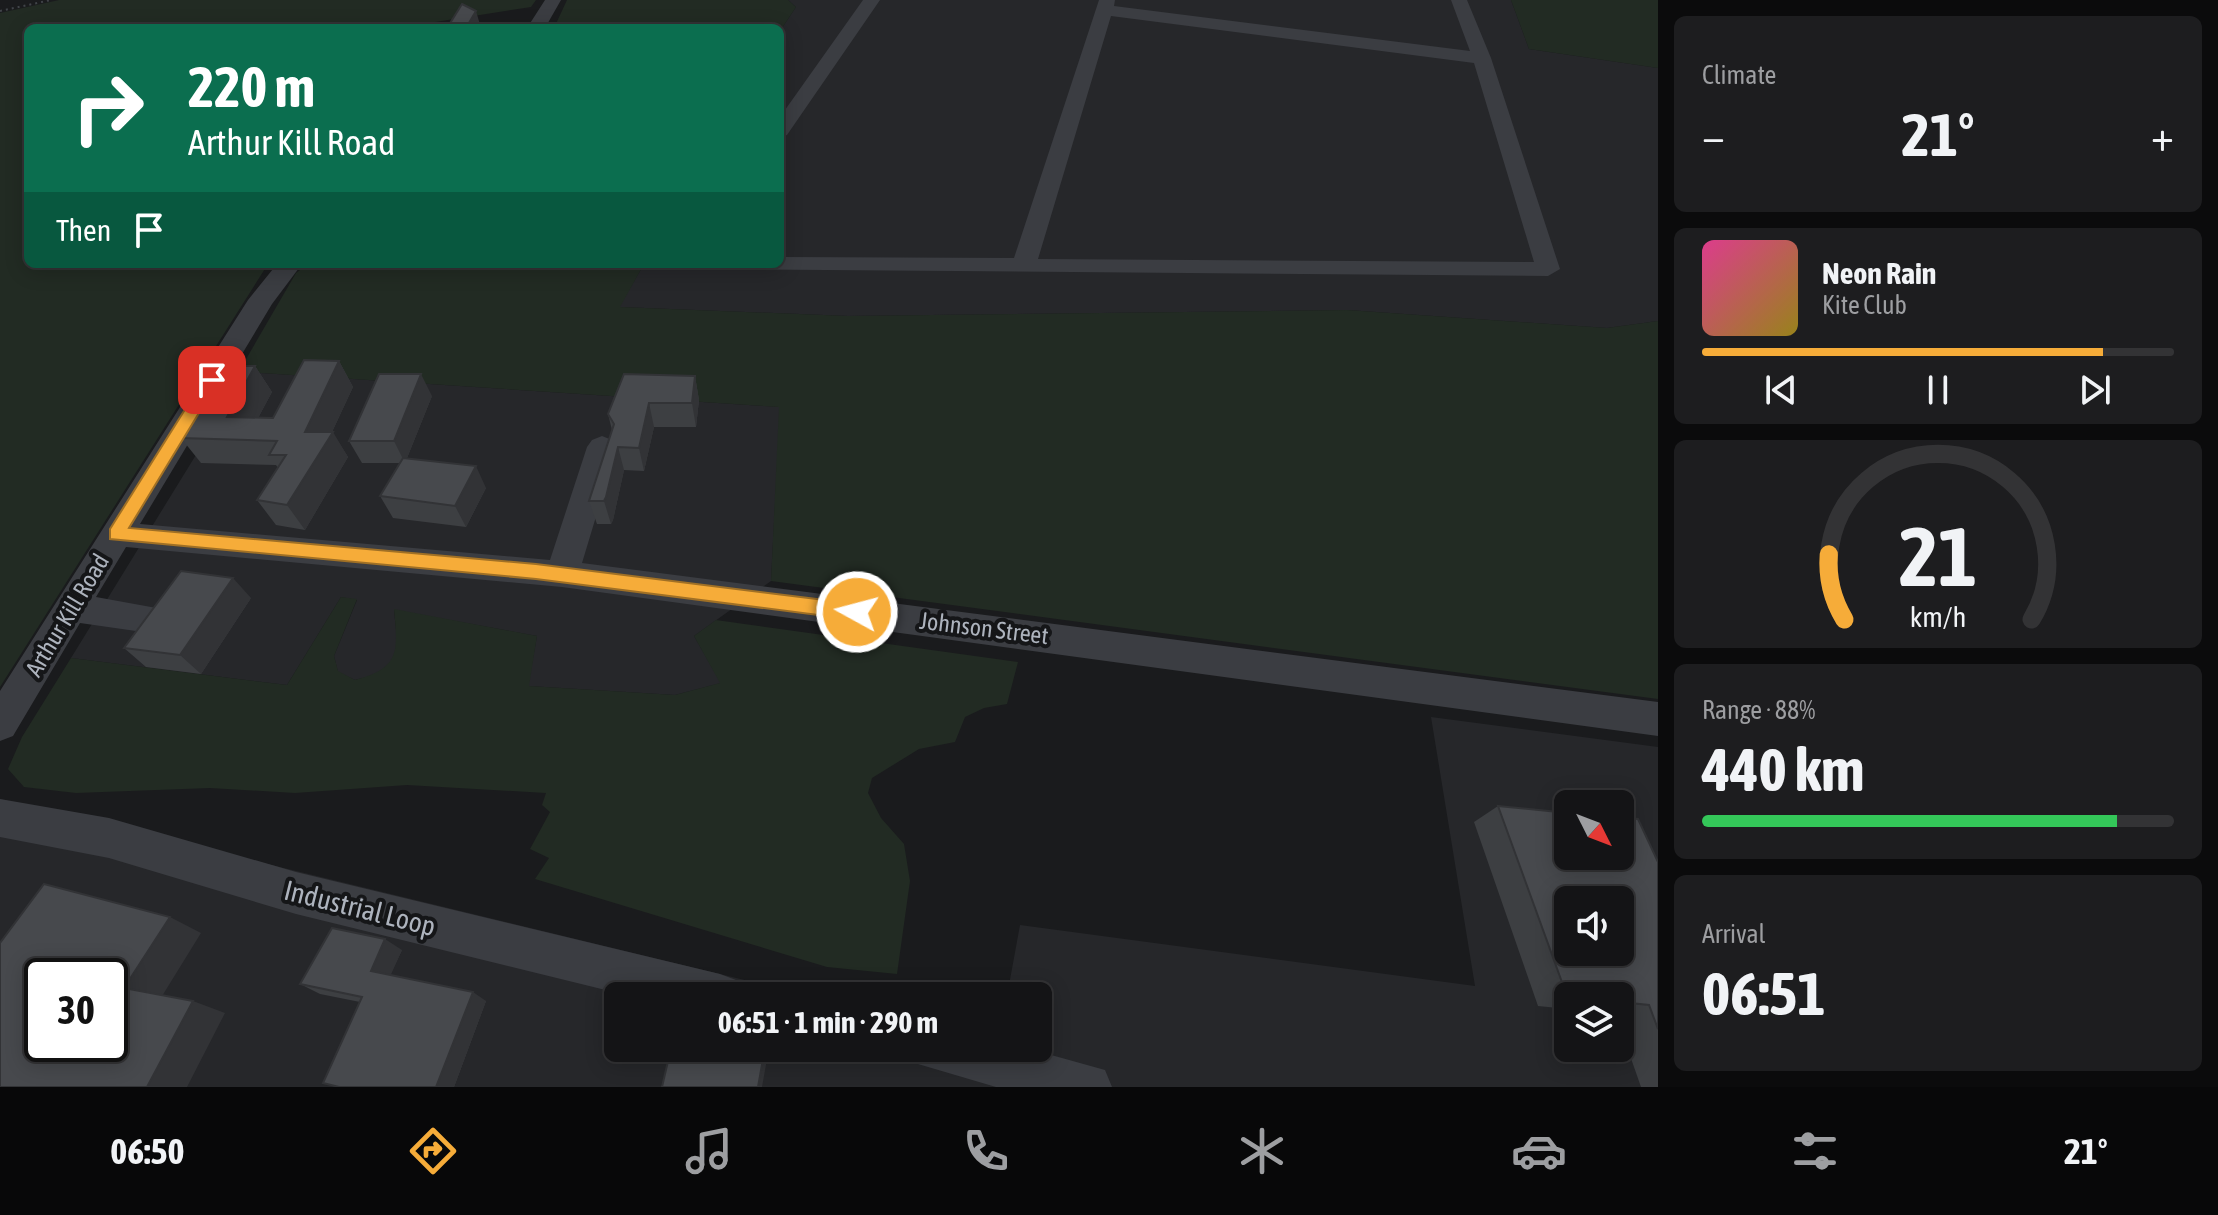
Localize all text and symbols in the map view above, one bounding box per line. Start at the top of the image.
text: 220 m [188,55,315,119]
icon: right [56,56,160,160]
text: Climate [1702,60,1776,90]
text: 21° [1902,100,1974,169]
text: − [1702,110,1725,160]
text: + [2151,110,2174,160]
text: Arthur Kill Road [188,121,395,163]
icon: arrive [127,208,171,252]
text: Then [56,213,111,247]
text: Neon Rain [1822,256,1936,290]
text: Kite Club [1822,290,1907,320]
pin [178,346,246,414]
icon: arrive [190,358,234,402]
icon: previous [1759,368,1803,412]
icon: pause [1916,368,1960,412]
icon: next [2073,368,2117,412]
text: 21 [1899,507,1977,603]
street label: Arthur Kill Road [20,549,114,681]
position arrow [815,570,899,654]
text: km/h [1910,600,1966,633]
street label: Johnson Street [918,607,1050,649]
text: Range · 88% [1702,695,1815,725]
text: 440 km [1702,735,1864,804]
north arrow [1554,790,1634,870]
map controls [1554,790,1634,1062]
street label: Industrial Loop [281,874,439,942]
button: sound [1554,886,1634,966]
text: Arrival [1702,919,1766,949]
speed limit sign: 30 [24,958,128,1062]
text: 06:51 [1702,959,1825,1028]
button: layers [1554,982,1634,1062]
text: 06:51 · 1 min · 290 m [718,1005,938,1039]
icon: directions [405,1123,461,1179]
icon: music [681,1123,737,1179]
icon: phone [958,1123,1014,1179]
icon: climate [1234,1123,1290,1179]
icon: car [1511,1123,1567,1179]
icon: filters [1787,1123,1843,1179]
text: 06:50 [110,1130,184,1172]
text: 21° [2064,1130,2108,1172]

